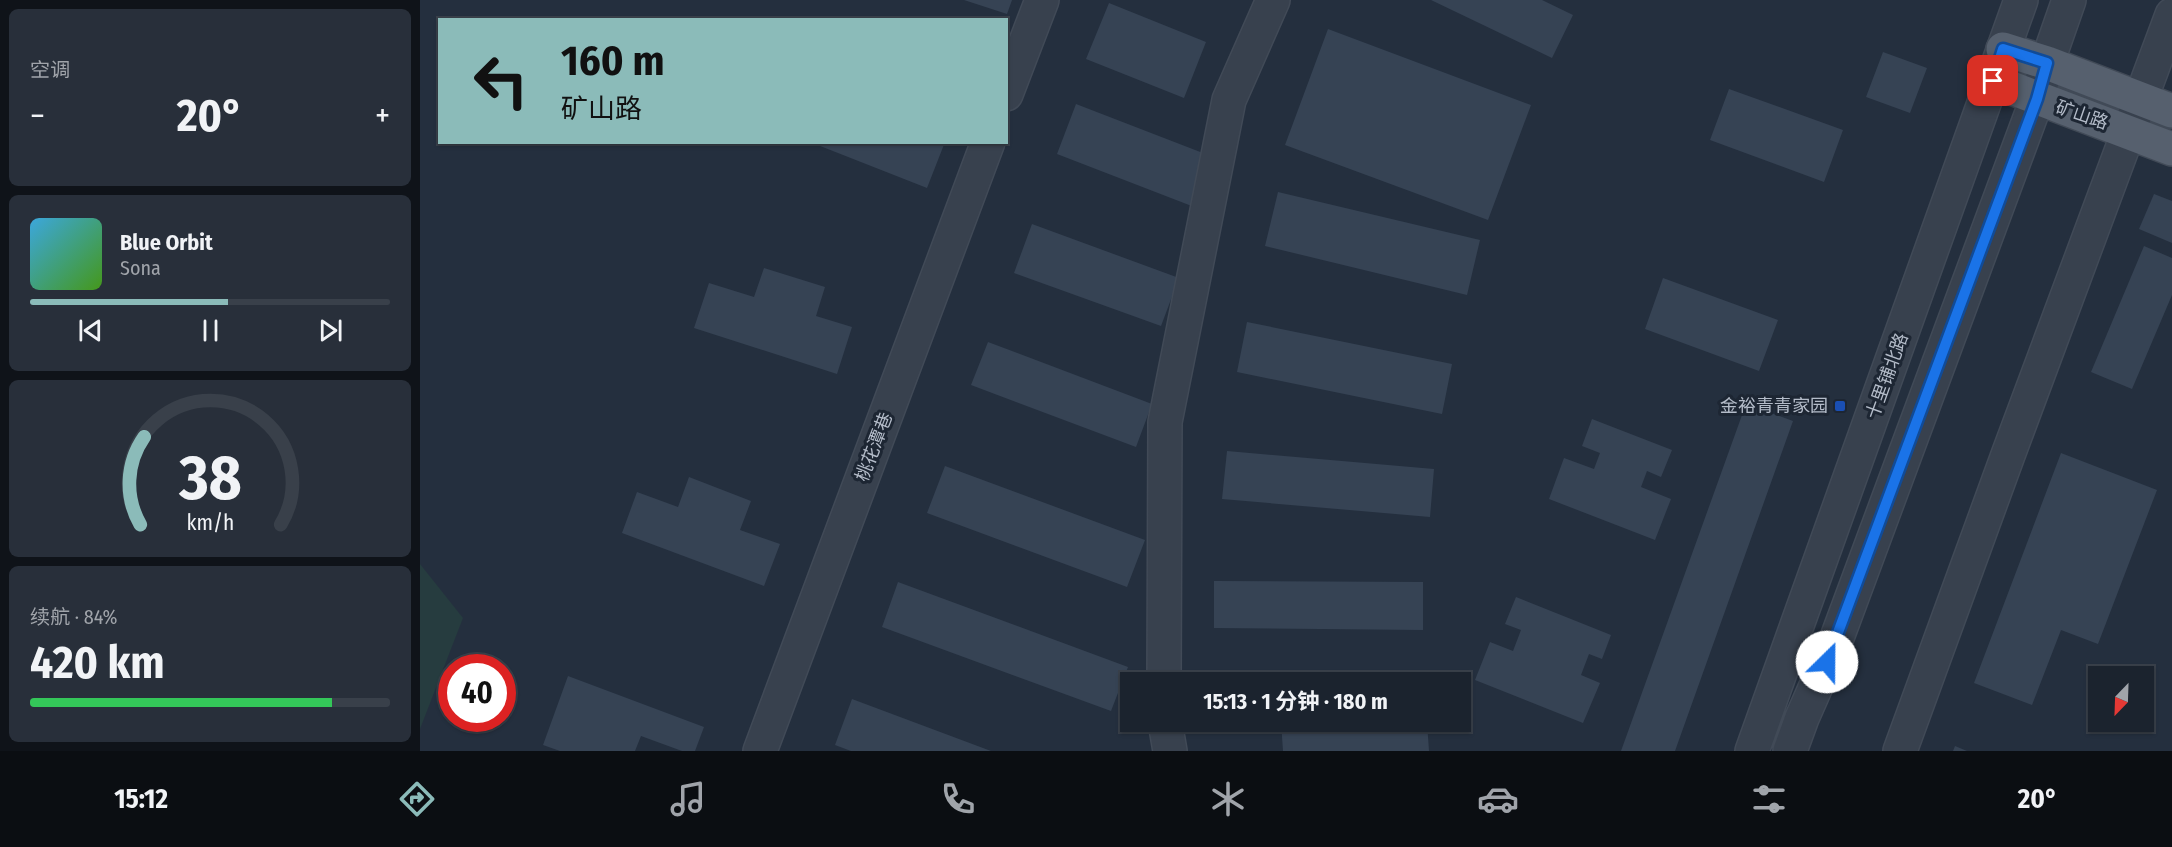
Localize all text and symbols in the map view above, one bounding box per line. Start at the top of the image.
text: 160 m [561,36,664,86]
icon: left [462,42,540,120]
pin [1967,55,2018,106]
text: 空调 [30,58,70,82]
icon: arrive [1976,64,2009,97]
text: 20° [177,89,243,143]
text: 矿山路 [561,93,642,125]
text: − [30,96,45,136]
text: + [375,96,390,136]
street label: 矿山路 [2053,96,2111,134]
text: Blue Orbit [120,229,213,256]
text: Sona [120,256,161,280]
icon: previous [74,314,107,347]
icon: pause [194,314,227,347]
icon: next [314,314,347,347]
street label: 十里铺北路 [1861,330,1913,422]
place label: 金裕青青家园 [1720,395,1828,417]
marker: 金裕青青家园 [1833,399,1847,413]
street label: 桃花潭巷 [851,409,897,485]
text: 38 [178,441,241,516]
text: km/h [186,511,234,537]
text: 续航 · 84% [30,605,117,629]
position arrow [1795,630,1859,694]
text: 420 km [30,636,165,690]
speed limit sign: 40 [438,654,516,732]
north arrow [2088,666,2154,732]
map controls [2088,666,2154,732]
text: 15:13 · 1 分钟 · 180 m [1203,688,1388,715]
icon: directions [396,778,438,820]
icon: music [667,778,709,820]
icon: phone [937,778,979,820]
icon: climate [1207,778,1249,820]
icon: car [1477,778,1519,820]
icon: filters [1748,778,1790,820]
text: 15:12 [114,783,168,815]
text: 20° [2018,783,2058,815]

